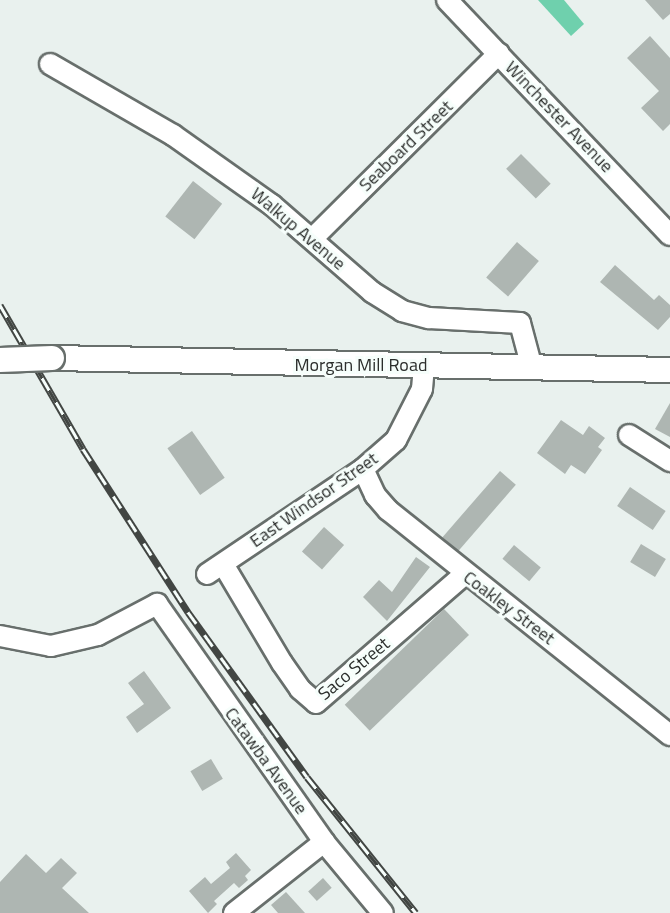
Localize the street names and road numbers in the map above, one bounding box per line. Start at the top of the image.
street label: Winchester Avenue [500,57,618,177]
street label: Seaboard Street [355,96,457,196]
street label: Walkup Avenue [246,183,350,275]
street label: Morgan Mill Road [295,354,427,376]
street label: East Windsor Street [246,448,382,552]
street label: Coakley Street [459,567,559,649]
street label: Saco Street [314,633,394,705]
street label: Catawba Avenue [220,703,312,819]

